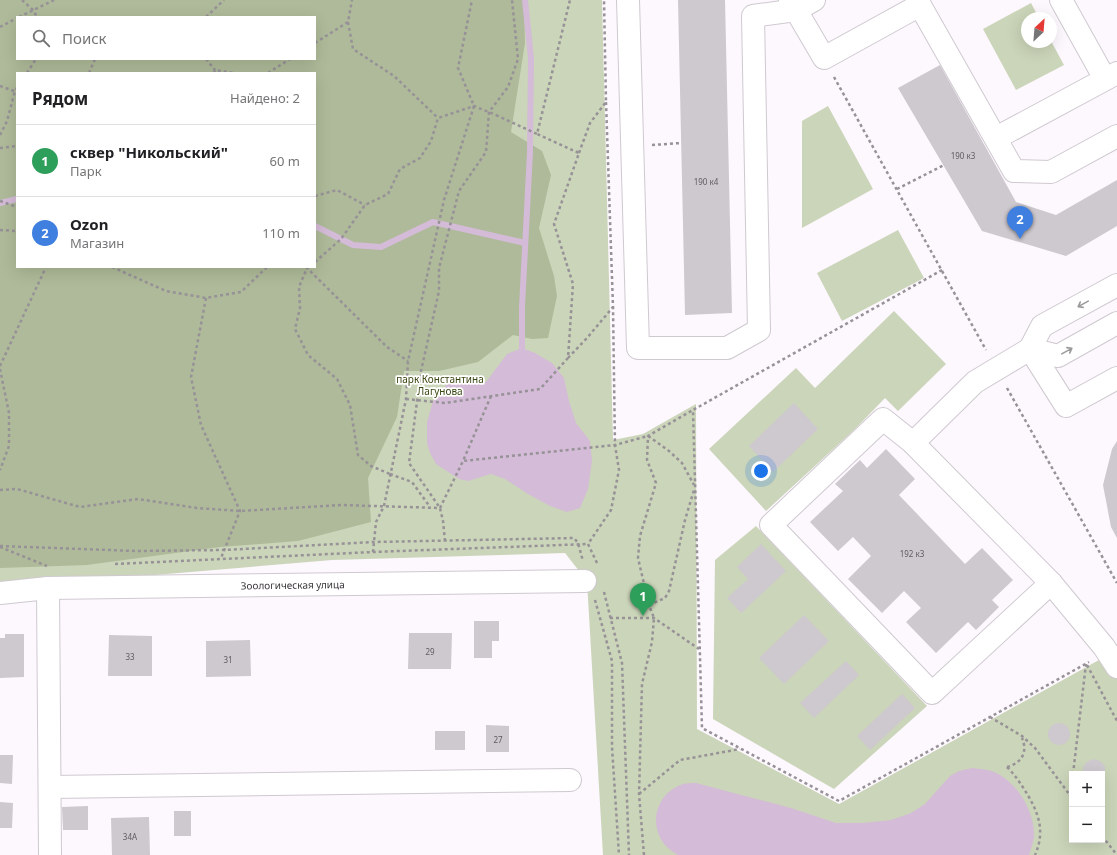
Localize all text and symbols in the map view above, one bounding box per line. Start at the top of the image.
north arrow [1021,12,1057,48]
search box [16,16,316,60]
icon: search [30,27,52,49]
text: Поиск [62,28,107,48]
text: Рядом [32,87,88,110]
text: Найдено: 2 [230,89,300,107]
text: сквер "Никольский" [70,142,228,162]
house number: 190 к3 [951,150,976,161]
text: 1 [41,152,49,170]
text: 60 m [270,152,300,170]
text: Парк [70,162,102,180]
house number: 190 к4 [694,176,719,187]
pin: 2 [1007,206,1033,239]
text: Ozon [70,214,108,234]
text: 2 [41,224,49,242]
text: 110 m [262,224,300,242]
text: Магазин [70,234,124,252]
one-way arrow [1077,301,1089,308]
one-way arrow [1061,346,1073,354]
park label: парк Константина Лагунова [396,372,484,398]
your location [751,461,771,481]
house number: 192 к3 [900,548,925,559]
street label: Зоологическая улица [241,577,345,592]
pin: 1 [630,583,656,616]
house number: 29 [425,646,435,657]
house number: 33 [125,651,135,662]
house number: 31 [223,654,233,665]
house number: 27 [493,734,503,745]
map controls [1069,771,1105,843]
button: + [1069,771,1105,807]
button: − [1069,807,1105,843]
house number: 34А [123,831,138,842]

